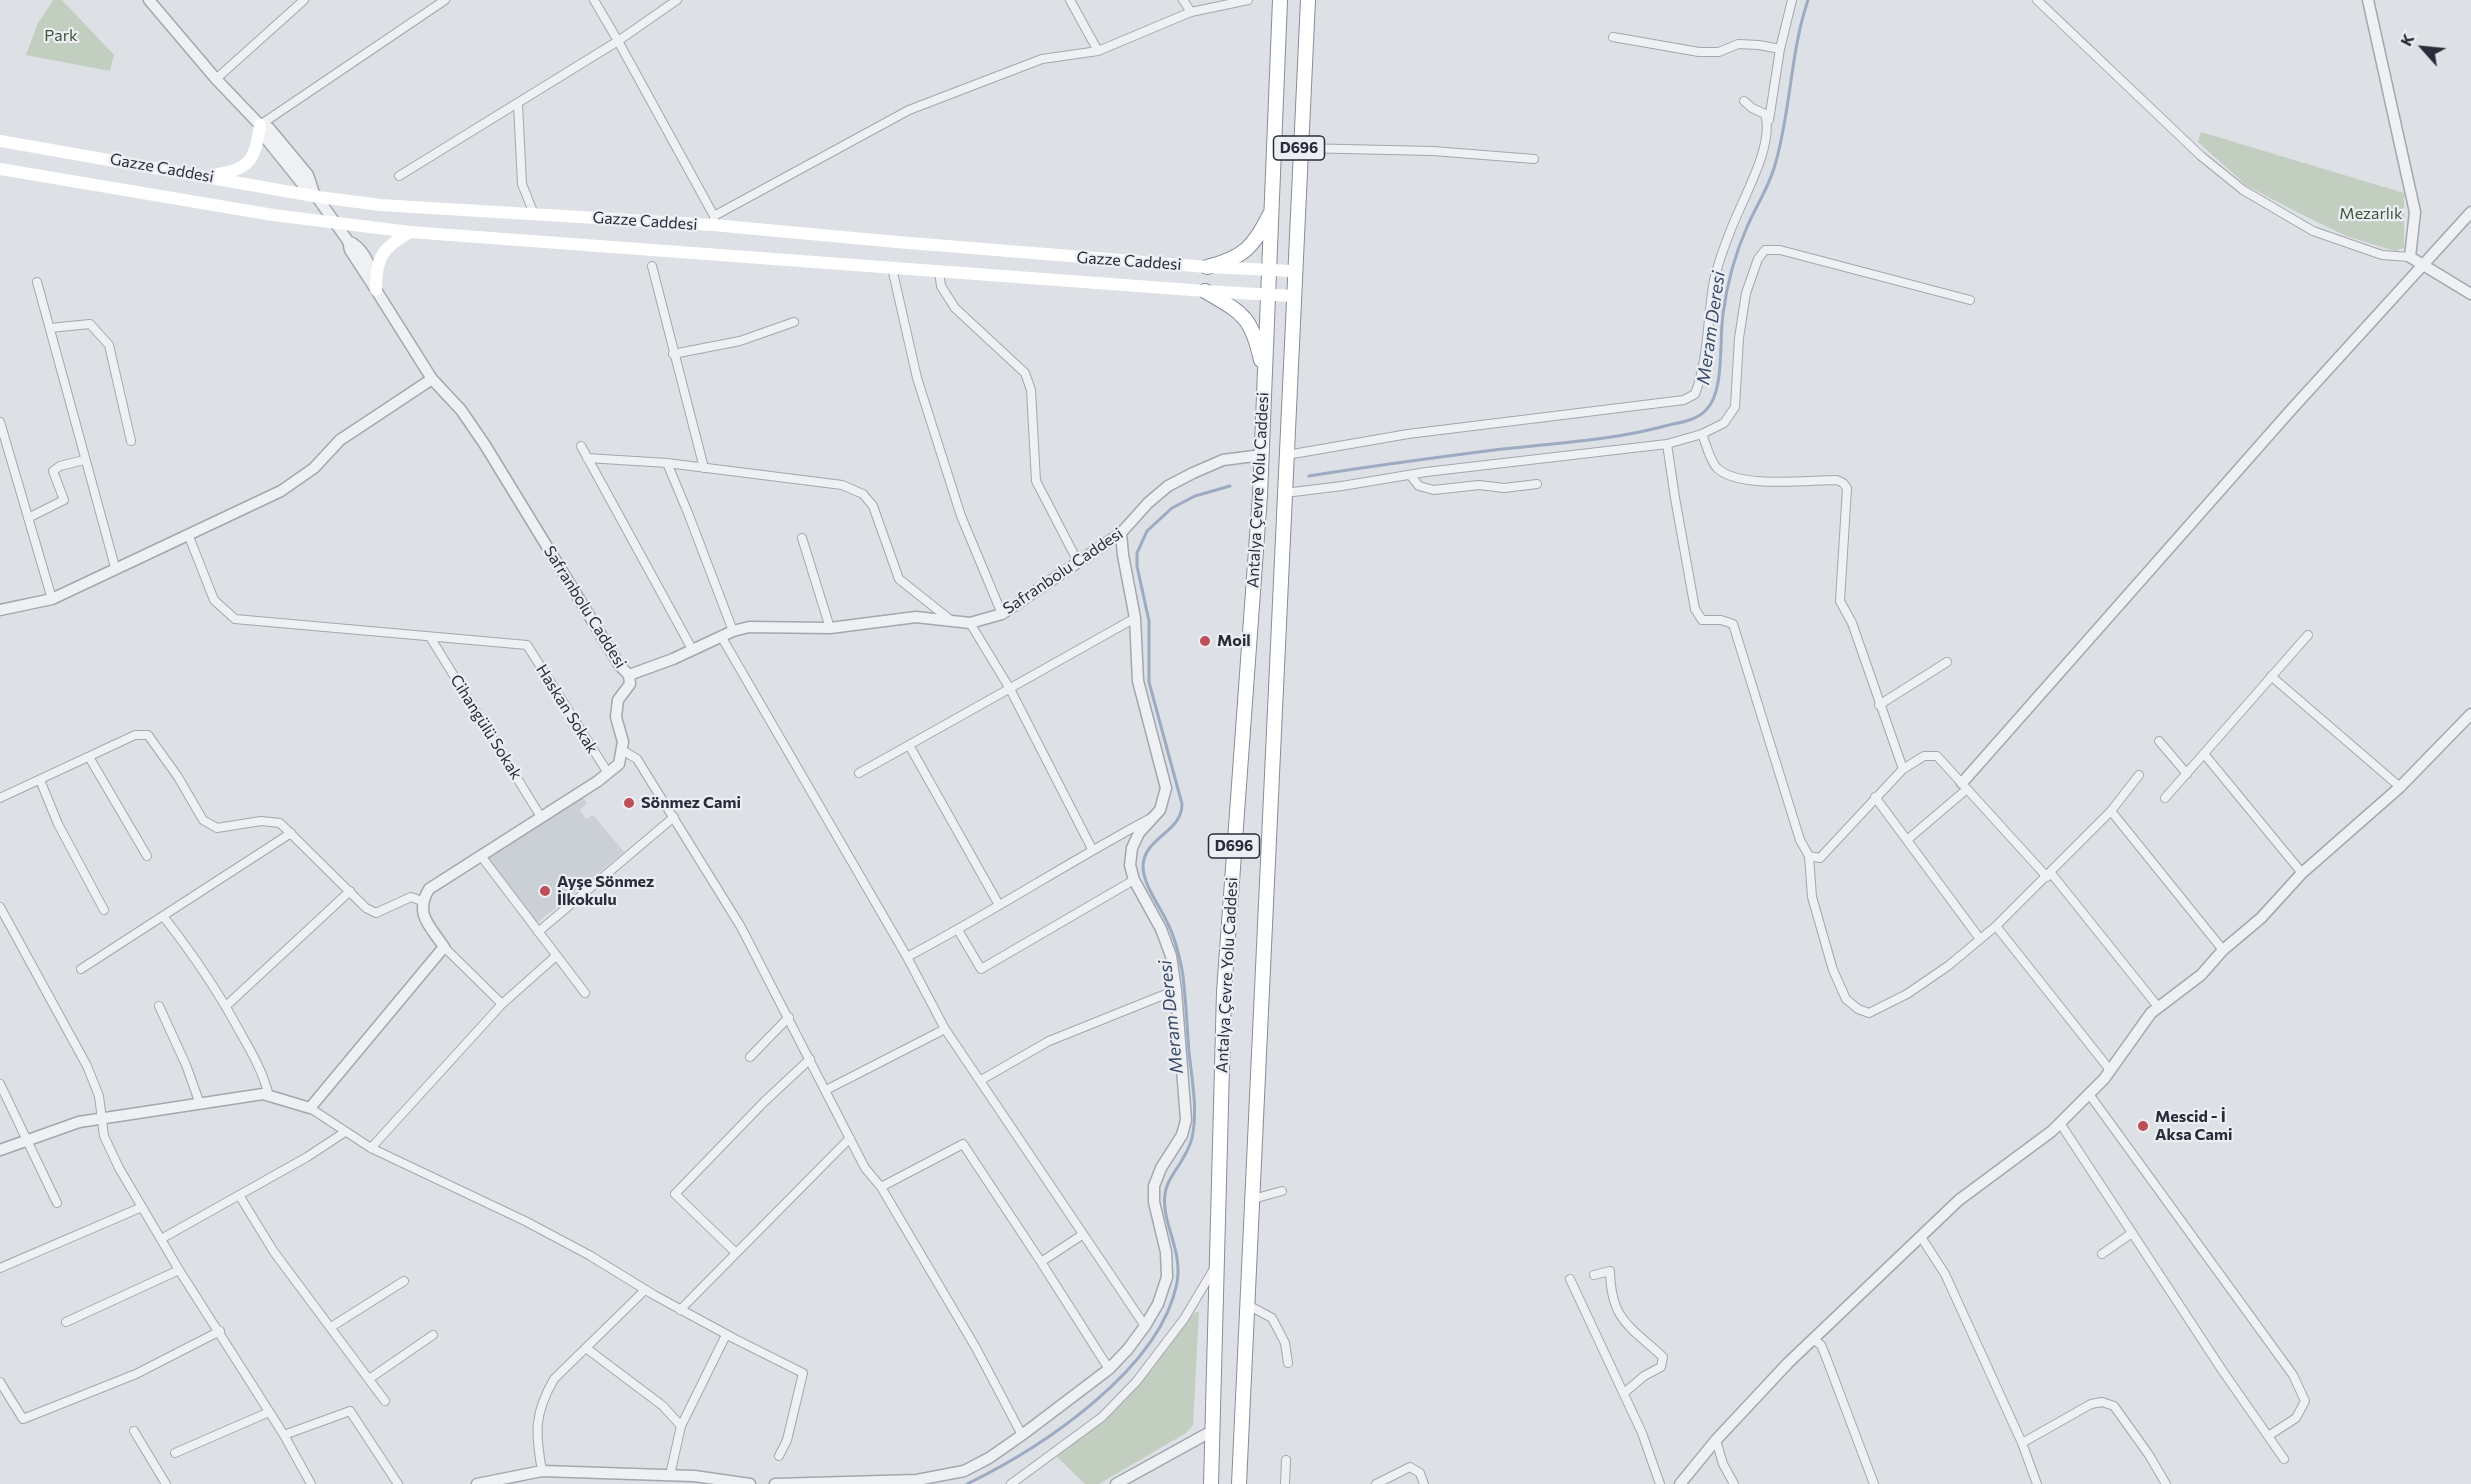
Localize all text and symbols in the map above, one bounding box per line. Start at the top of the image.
north arrow [2393,18,2453,78]
park label: Park [44,26,78,46]
text: K [2396,30,2418,49]
road number: D696 [1274,136,1324,160]
street label: Gazze Caddesi [109,149,215,187]
park label: Mezarlık [2339,204,2403,224]
street label: Gazze Caddesi [592,208,698,234]
street label: Gazze Caddesi [1076,248,1182,274]
water label: Meram Deresi [1692,270,1730,386]
street label: Antalya Çevre Yolu Caddesi [1243,392,1273,588]
street label: Safranbolu Caddesi [999,524,1127,618]
street label: Safranbolu Caddesi [540,542,630,672]
place label: Moil [1217,631,1251,651]
marker: Moil [1198,634,1212,648]
street label: Haskan Sokak [532,661,602,757]
street label: Cihangülü Sokak [446,671,526,783]
place label: Sönmez Cami [641,793,741,813]
marker: Sönmez Cami [622,796,636,810]
road number: D696 [1208,834,1260,858]
place label: Ayşe Sönmez İlkokulu [557,872,654,910]
street label: Antalya Çevre Yolu Caddesi [1212,877,1242,1073]
marker: Ayşe Sönmez İlkokulu [538,884,552,898]
water label: Meram Deresi [1154,959,1188,1075]
place label: Mescid - İ Aksa Cami [2155,1107,2232,1145]
marker: Mescid - İ Aksa Cami [2136,1119,2150,1133]

